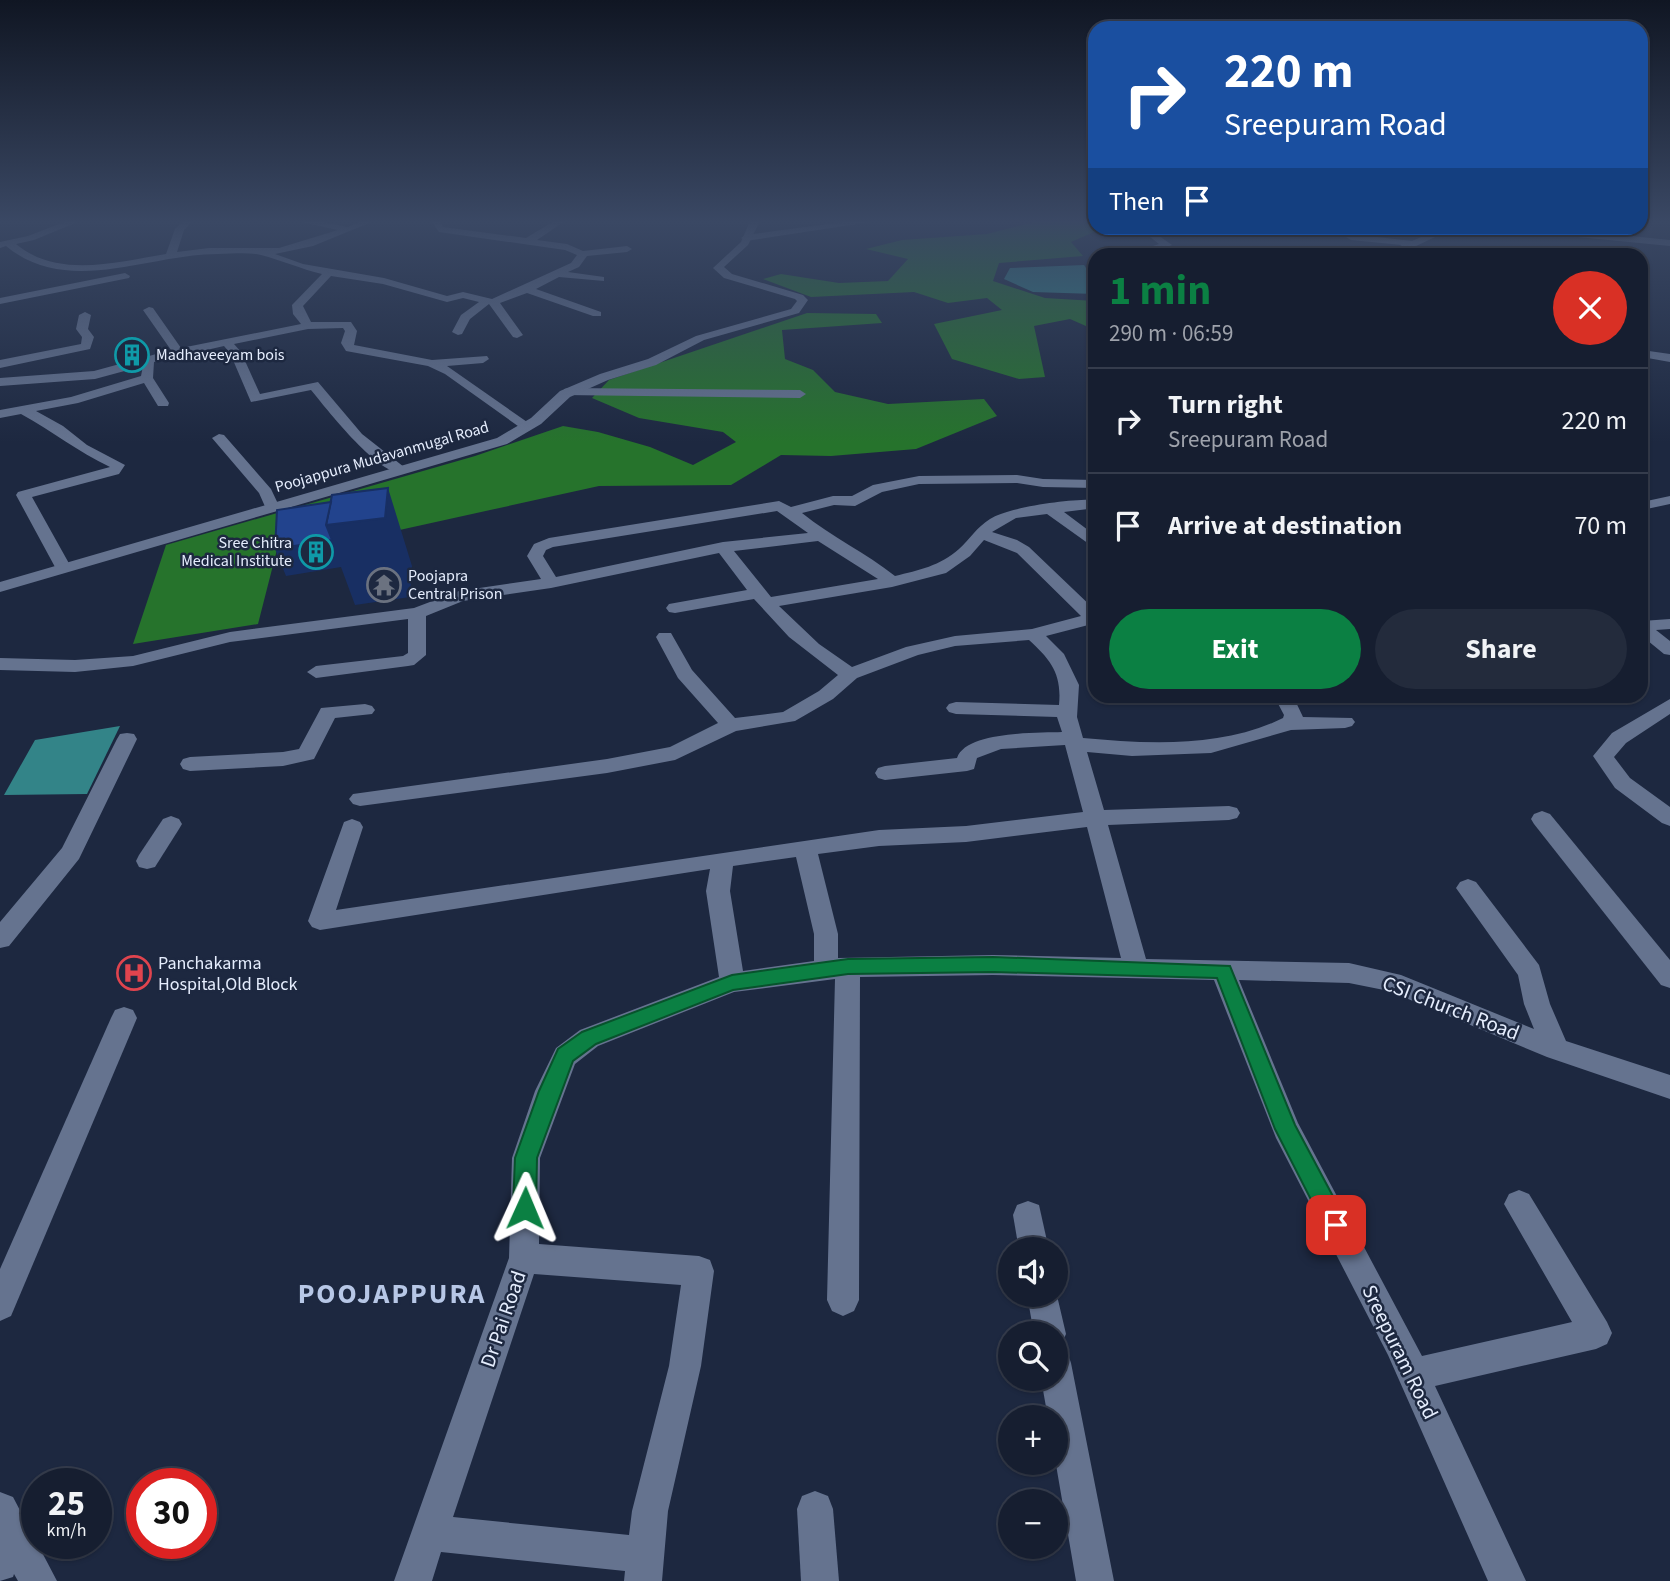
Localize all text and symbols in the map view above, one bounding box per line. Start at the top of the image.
text: 220 m [1224,37,1353,107]
icon: right [1109,49,1200,140]
text: Sreepuram Road [1224,102,1447,148]
icon: arrive [1178,182,1216,220]
text: Then [1109,183,1164,220]
text: 1 min [1109,261,1211,321]
button: close [1553,271,1627,345]
text: 290 m · 06:59 [1109,317,1233,350]
building icon: Madhaveeyam bois [113,336,151,374]
place label: Madhaveeyam bois [156,344,285,366]
text: Turn right [1168,386,1283,423]
icon: right [1109,402,1147,440]
text: 220 m [1561,402,1627,439]
street label: Poojappura Mudavanmugal Road [272,416,492,498]
text: Sreepuram Road [1168,423,1328,456]
icon: arrive [1109,507,1147,545]
text: Arrive at destination [1168,507,1402,544]
text: 70 m [1574,507,1627,544]
place label: Sree Chitra Medical Institute [181,532,292,572]
building icon: Sree Chitra Medical Institute [297,533,335,571]
place label: Poojapra Central Prison [408,565,502,605]
temple icon: Poojapra Central Prison [365,566,403,604]
button: Exit [1109,609,1361,689]
button: Share [1375,609,1627,689]
place label: Panchakarma Hospital,Old Block [158,951,298,997]
hospital icon: Panchakarma Hospital,Old Block [115,954,153,992]
street label: CSI Church Road [1378,968,1524,1048]
position arrow [488,1171,562,1245]
pin [1306,1195,1366,1255]
icon: arrive [1317,1206,1355,1244]
map controls [998,1237,1068,1559]
button: sound [998,1237,1068,1307]
street label: Dr Pai Road [472,1267,534,1371]
district label: POOJAPPURA [298,1274,486,1314]
street label: Sreepuram Road [1354,1280,1446,1424]
button: search [998,1321,1068,1391]
button: + [998,1405,1068,1475]
speed limit sign: 30 [126,1468,217,1559]
text: 25 [48,1479,85,1529]
button: − [998,1489,1068,1559]
text: km/h [47,1518,86,1543]

